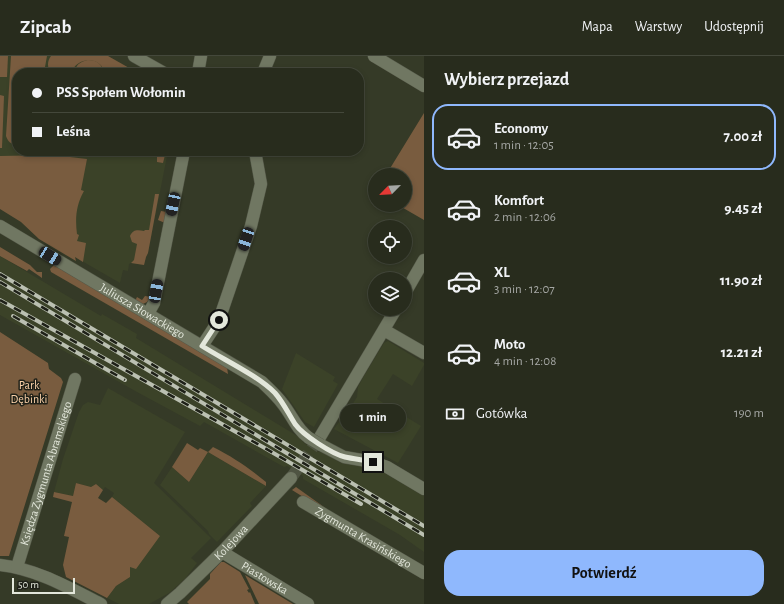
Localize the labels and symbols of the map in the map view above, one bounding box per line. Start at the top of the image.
north arrow [368,168,412,212]
car [165,191,181,217]
car [237,226,255,252]
car [37,245,63,267]
car [148,278,164,304]
street label: Juliusza Słowackiego [98,281,187,341]
route start [210,311,228,329]
park label: Park Dębinki [11,379,47,405]
street label: Księdza Zygmunta Abramskiego [18,400,74,547]
callout: 1 min [340,404,406,432]
route end [364,453,382,471]
street label: Zygmunta Krasińskiego [313,505,414,570]
street label: Kolejowa [212,522,250,562]
street label: Piastowska [239,559,290,597]
scale bar [12,576,75,595]

